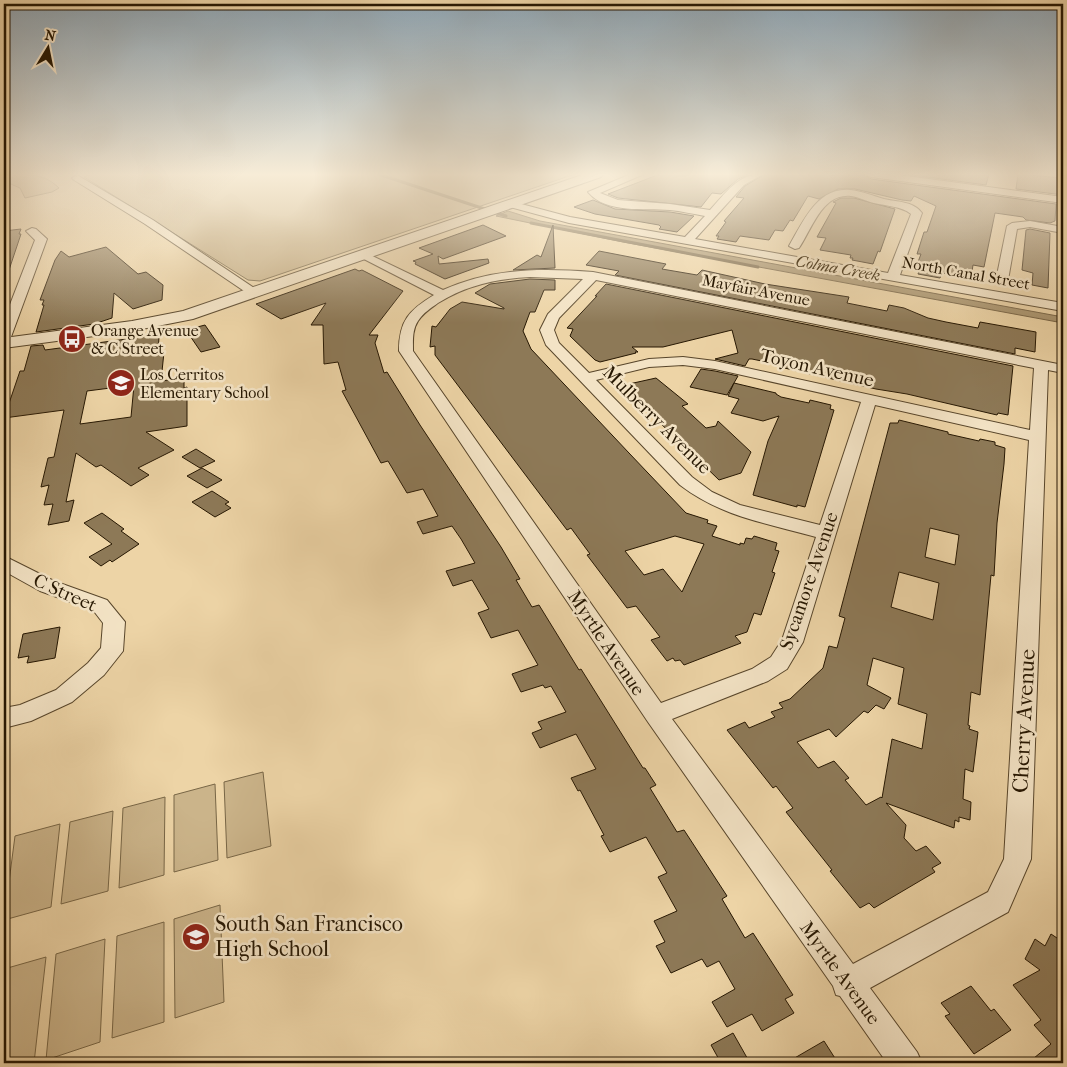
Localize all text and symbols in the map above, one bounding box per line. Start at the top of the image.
north arrow [22,22,72,72]
text: N [43,26,57,45]
water label: Colma Creek [794,251,882,285]
street label: North Canal Street [900,252,1032,294]
street label: Mayfair Avenue [700,270,812,310]
place label: Orange Avenue & C Street [91,321,199,358]
bus stop icon: Orange Avenue & C Street [57,324,87,354]
street label: Toyon Avenue [758,344,876,392]
street label: Mulberry Avenue [598,361,716,479]
place label: Los Cerritos Elementary School [140,365,269,402]
school or university icon: Los Cerritos Elementary School [106,368,136,398]
street label: Sycamore Avenue [775,509,843,653]
street label: C Street [30,569,100,617]
street label: Myrtle Avenue [563,586,649,700]
street label: Cherry Avenue [1007,648,1041,794]
place label: South San Francisco High School [215,911,403,962]
street label: Myrtle Avenue [795,917,885,1029]
school or university icon: South San Francisco High School [181,922,211,952]

